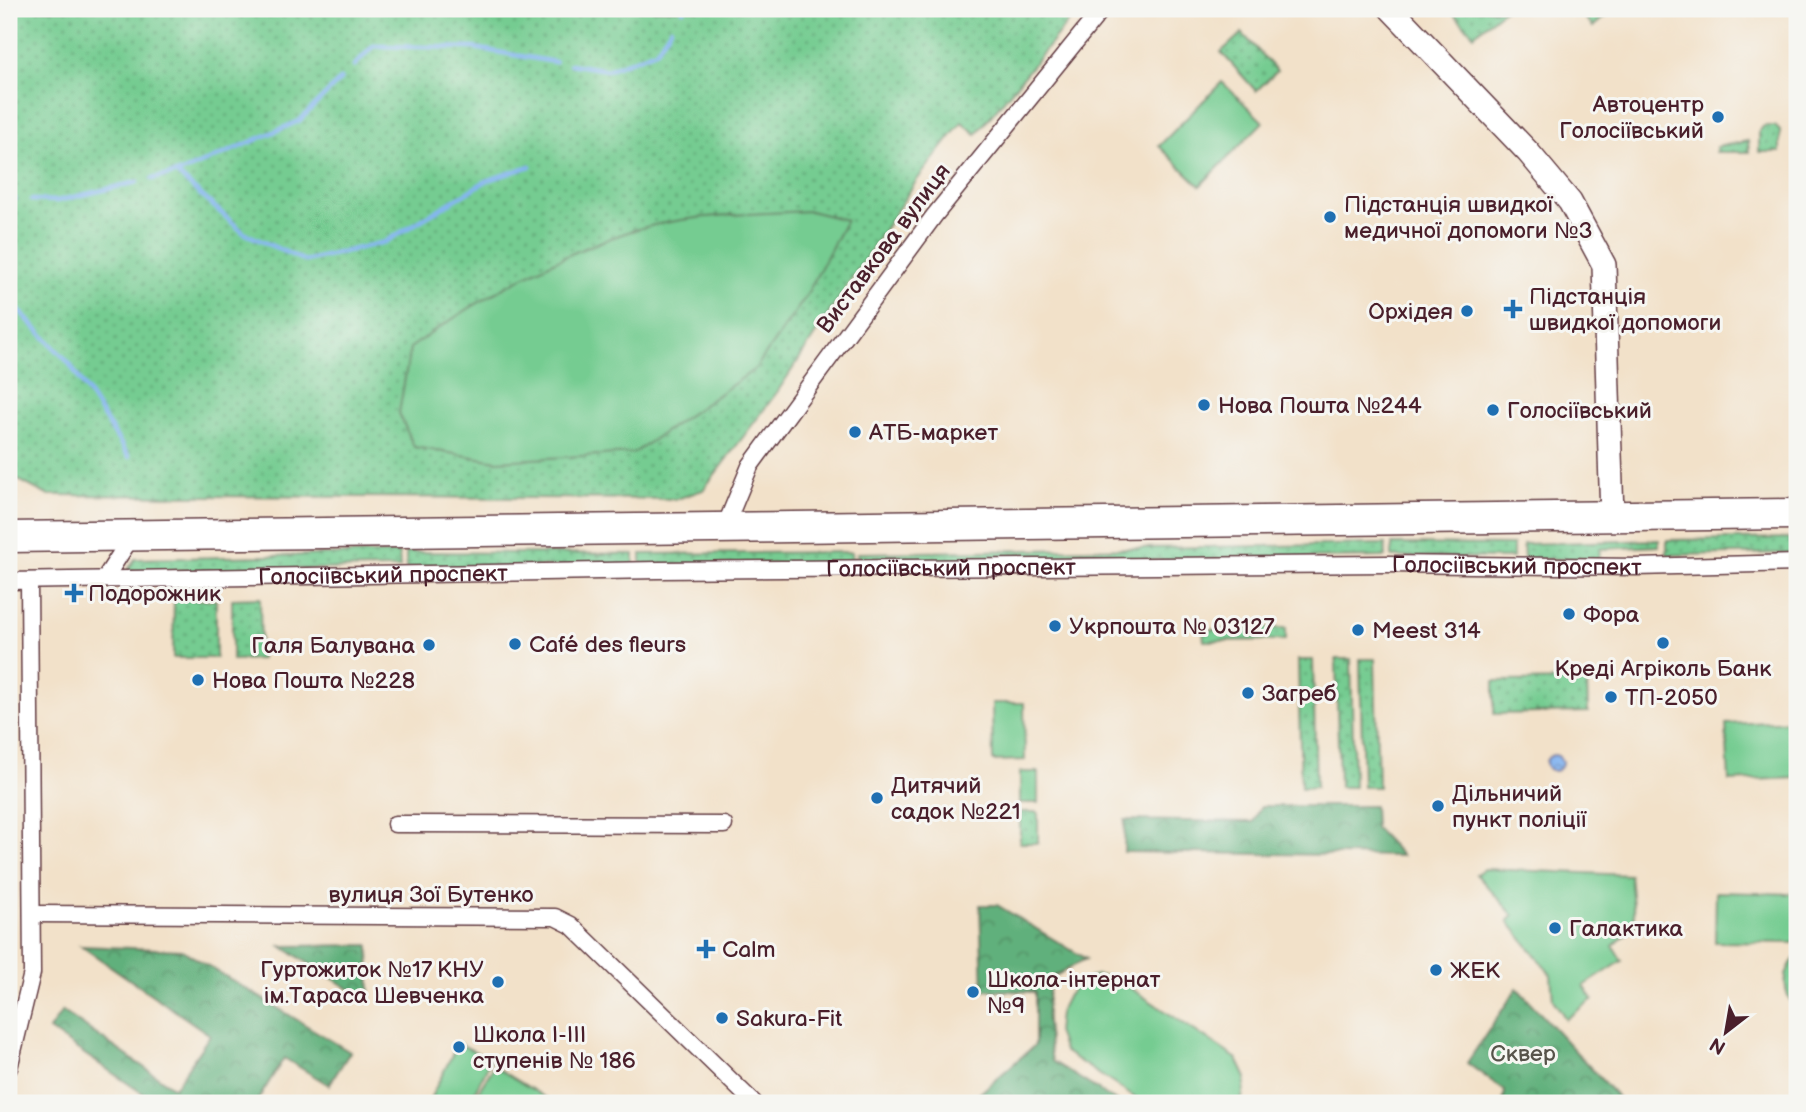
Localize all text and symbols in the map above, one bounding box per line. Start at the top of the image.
place label: Автоцентр Голосіївський [1559,91,1704,145]
marker: Автоцентр Голосіївський [1710,109,1726,125]
street label: Виставкова вулиця [811,158,957,339]
place label: Підстанція швидкої медичної допомоги №3 [1344,191,1593,245]
marker: Підстанція швидкої медичної допомоги №3 [1322,209,1338,225]
place label: Підстанція швидкої допомоги [1529,283,1721,337]
place label: Орхідея [1368,298,1453,326]
marker: Підстанція швидкої допомоги [1503,299,1523,319]
marker: Орхідея [1459,303,1475,319]
place label: Нова Пошта №244 [1218,392,1422,420]
marker: Нова Пошта №244 [1196,397,1212,413]
place label: Голосіївський [1507,397,1652,425]
marker: Голосіївський [1485,402,1501,418]
place label: АТБ-маркет [868,419,998,447]
marker: АТБ-маркет [847,424,863,440]
street label: Голосіївський проспект [1392,551,1642,582]
street label: Голосіївський проспект [826,554,1076,584]
street label: Голосіївський проспект [258,560,508,592]
place label: Подорожник [88,580,222,608]
marker: Подорожник [66,585,82,601]
place label: Фора [1583,601,1640,629]
marker: Фора [1561,606,1577,622]
place label: Укрпошта № 03127 [1069,613,1275,641]
place label: Meest 314 [1372,617,1481,645]
marker: Укрпошта № 03127 [1047,618,1063,634]
marker: Meest 314 [1350,622,1366,638]
place label: Café des fleurs [529,631,686,659]
place label: Галя Балувана [251,632,415,660]
marker: Креді Агріколь Банк [1655,635,1671,651]
marker: Café des fleurs [507,636,523,652]
marker: Галя Балувана [421,637,437,653]
place label: Креді Агріколь Банк [1554,655,1772,683]
place label: Нова Пошта №228 [212,667,415,695]
marker: Нова Пошта №228 [190,672,206,688]
place label: Загреб [1262,680,1337,708]
place label: ТП-2050 [1625,684,1718,712]
marker: Загреб [1240,685,1256,701]
marker: ТП-2050 [1603,689,1619,705]
place label: Дитячий садок №221 [891,772,1021,826]
place label: Дільничий пункт поліції [1452,780,1587,834]
marker: Дитячий садок №221 [869,790,885,806]
marker: Дільничий пункт поліції [1430,798,1446,814]
street label: вулиця Зої Бутенко [328,881,534,909]
place label: Галактика [1569,915,1684,943]
marker: Галактика [1547,920,1563,936]
place label: Calm [722,936,776,964]
marker: Calm [696,939,716,959]
place label: Гуртожиток №17 КНУ ім.Тараса Шевченка [260,956,484,1010]
place label: ЖЕК [1450,957,1500,985]
marker: ЖЕК [1428,962,1444,978]
place label: Школа-інтернат №9 [987,966,1161,1020]
marker: Гуртожиток №17 КНУ ім.Тараса Шевченка [490,974,506,990]
marker: Школа-інтернат №9 [965,984,981,1000]
north arrow [1690,996,1760,1066]
place label: Sakura-Fit [736,1005,842,1033]
marker: Sakura-Fit [714,1010,730,1026]
place label: Школа І-ІІІ ступенів № 186 [473,1021,636,1075]
text: N [1706,1032,1730,1059]
marker: Школа І-ІІІ ступенів № 186 [451,1039,467,1055]
park label: Сквер [1490,1040,1556,1068]

